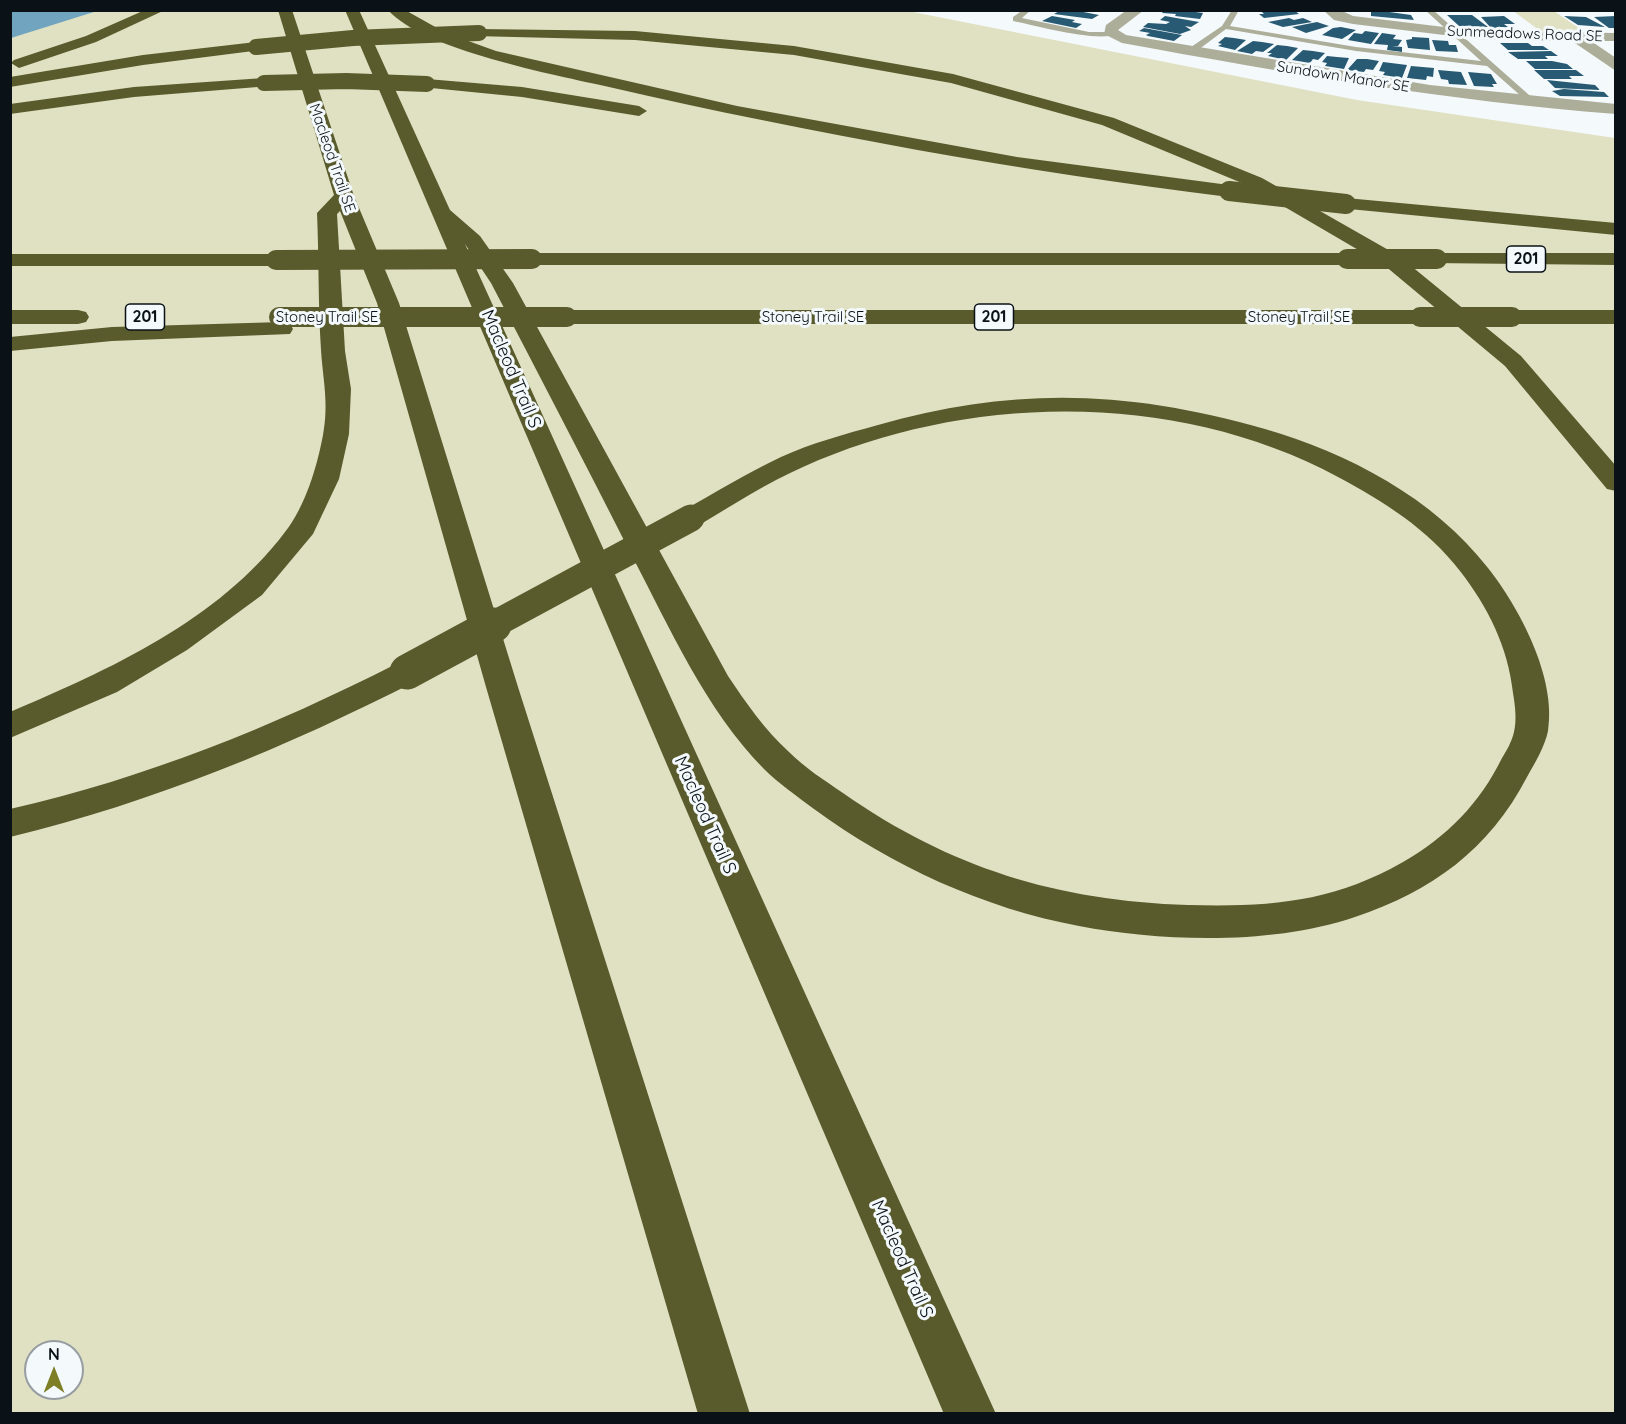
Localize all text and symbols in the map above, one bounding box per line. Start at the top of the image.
street label: Sunmeadows Road SE [1447,22,1603,46]
street label: Sundown Manor SE [1275,58,1411,96]
street label: Macleod Trail SE [305,101,359,215]
road number: 201 [1506,246,1546,272]
road number: 201 [126,304,164,330]
road number: 201 [974,304,1014,330]
street label: Macleod Trail S [476,307,546,431]
street label: Stoney Trail SE [276,308,378,326]
street label: Stoney Trail SE [762,308,864,326]
street label: Stoney Trail SE [1248,308,1350,326]
street label: Macleod Trail S [669,753,741,877]
street label: Macleod Trail S [866,1197,938,1321]
north arrow [24,1340,84,1400]
text: N [48,1344,60,1364]

